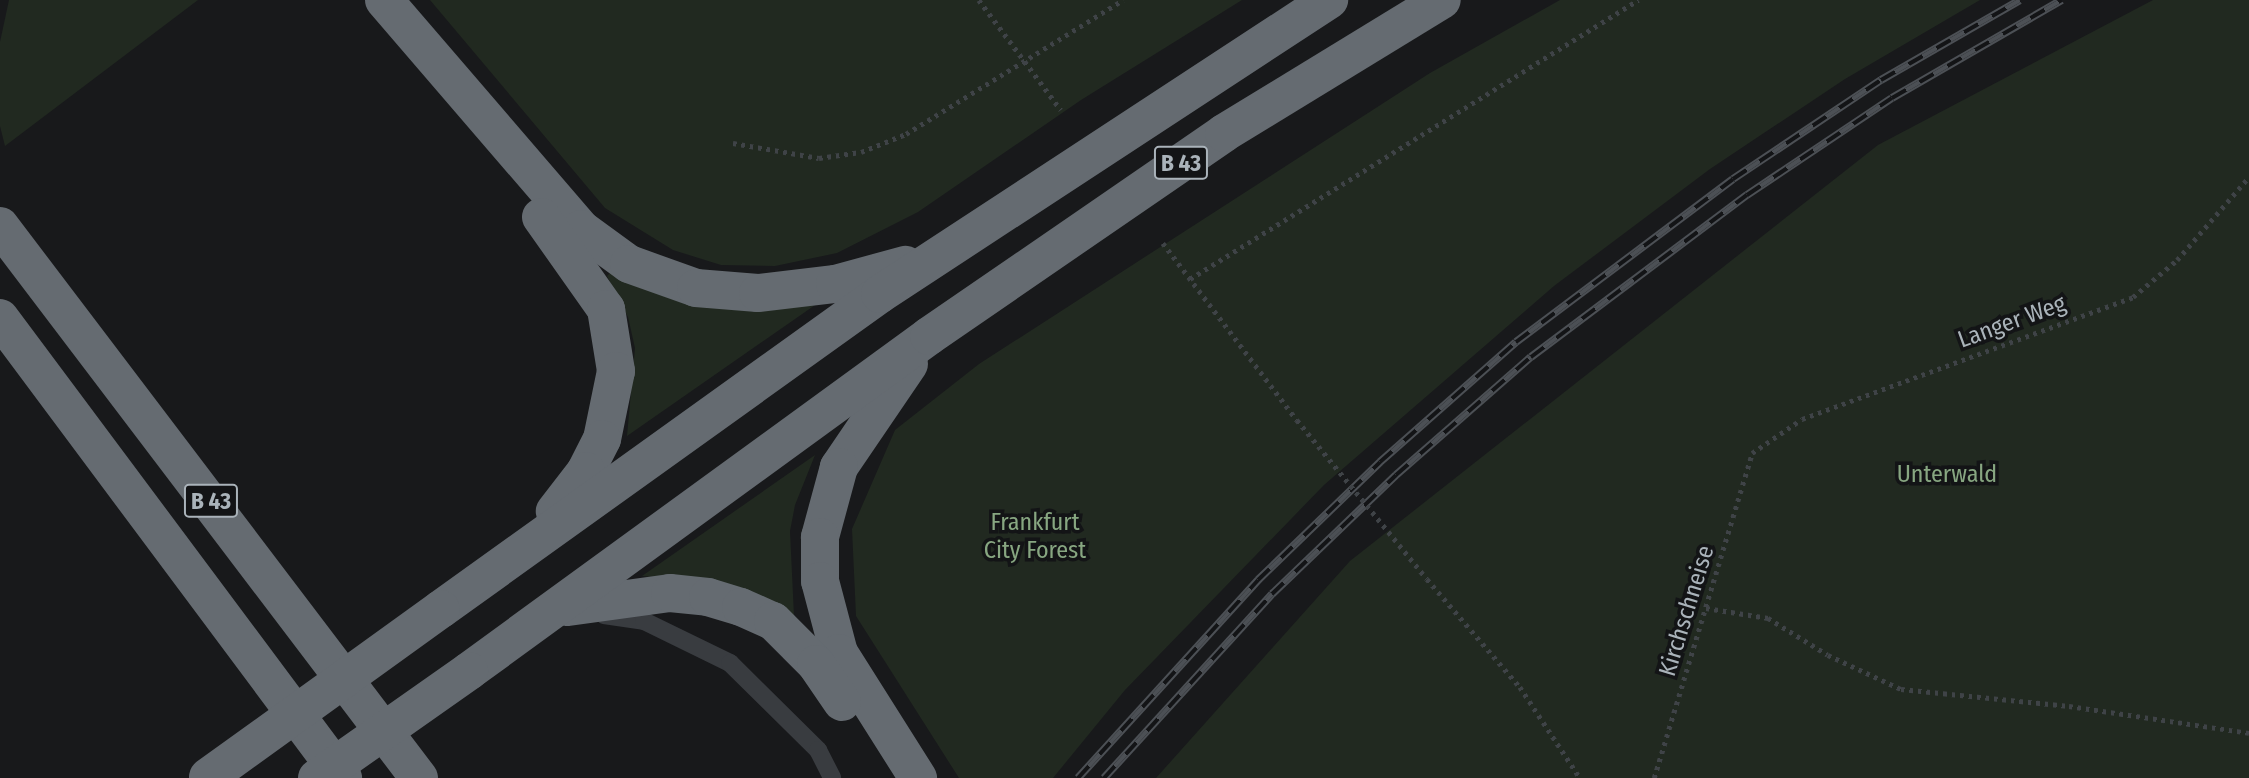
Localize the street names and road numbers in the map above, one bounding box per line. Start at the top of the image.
road number: B 43 [1153,144,1209,182]
street label: Langer Weg [1954,289,2070,355]
road number: B 43 [183,481,239,520]
street label: Kirchschneise [1653,542,1721,680]

